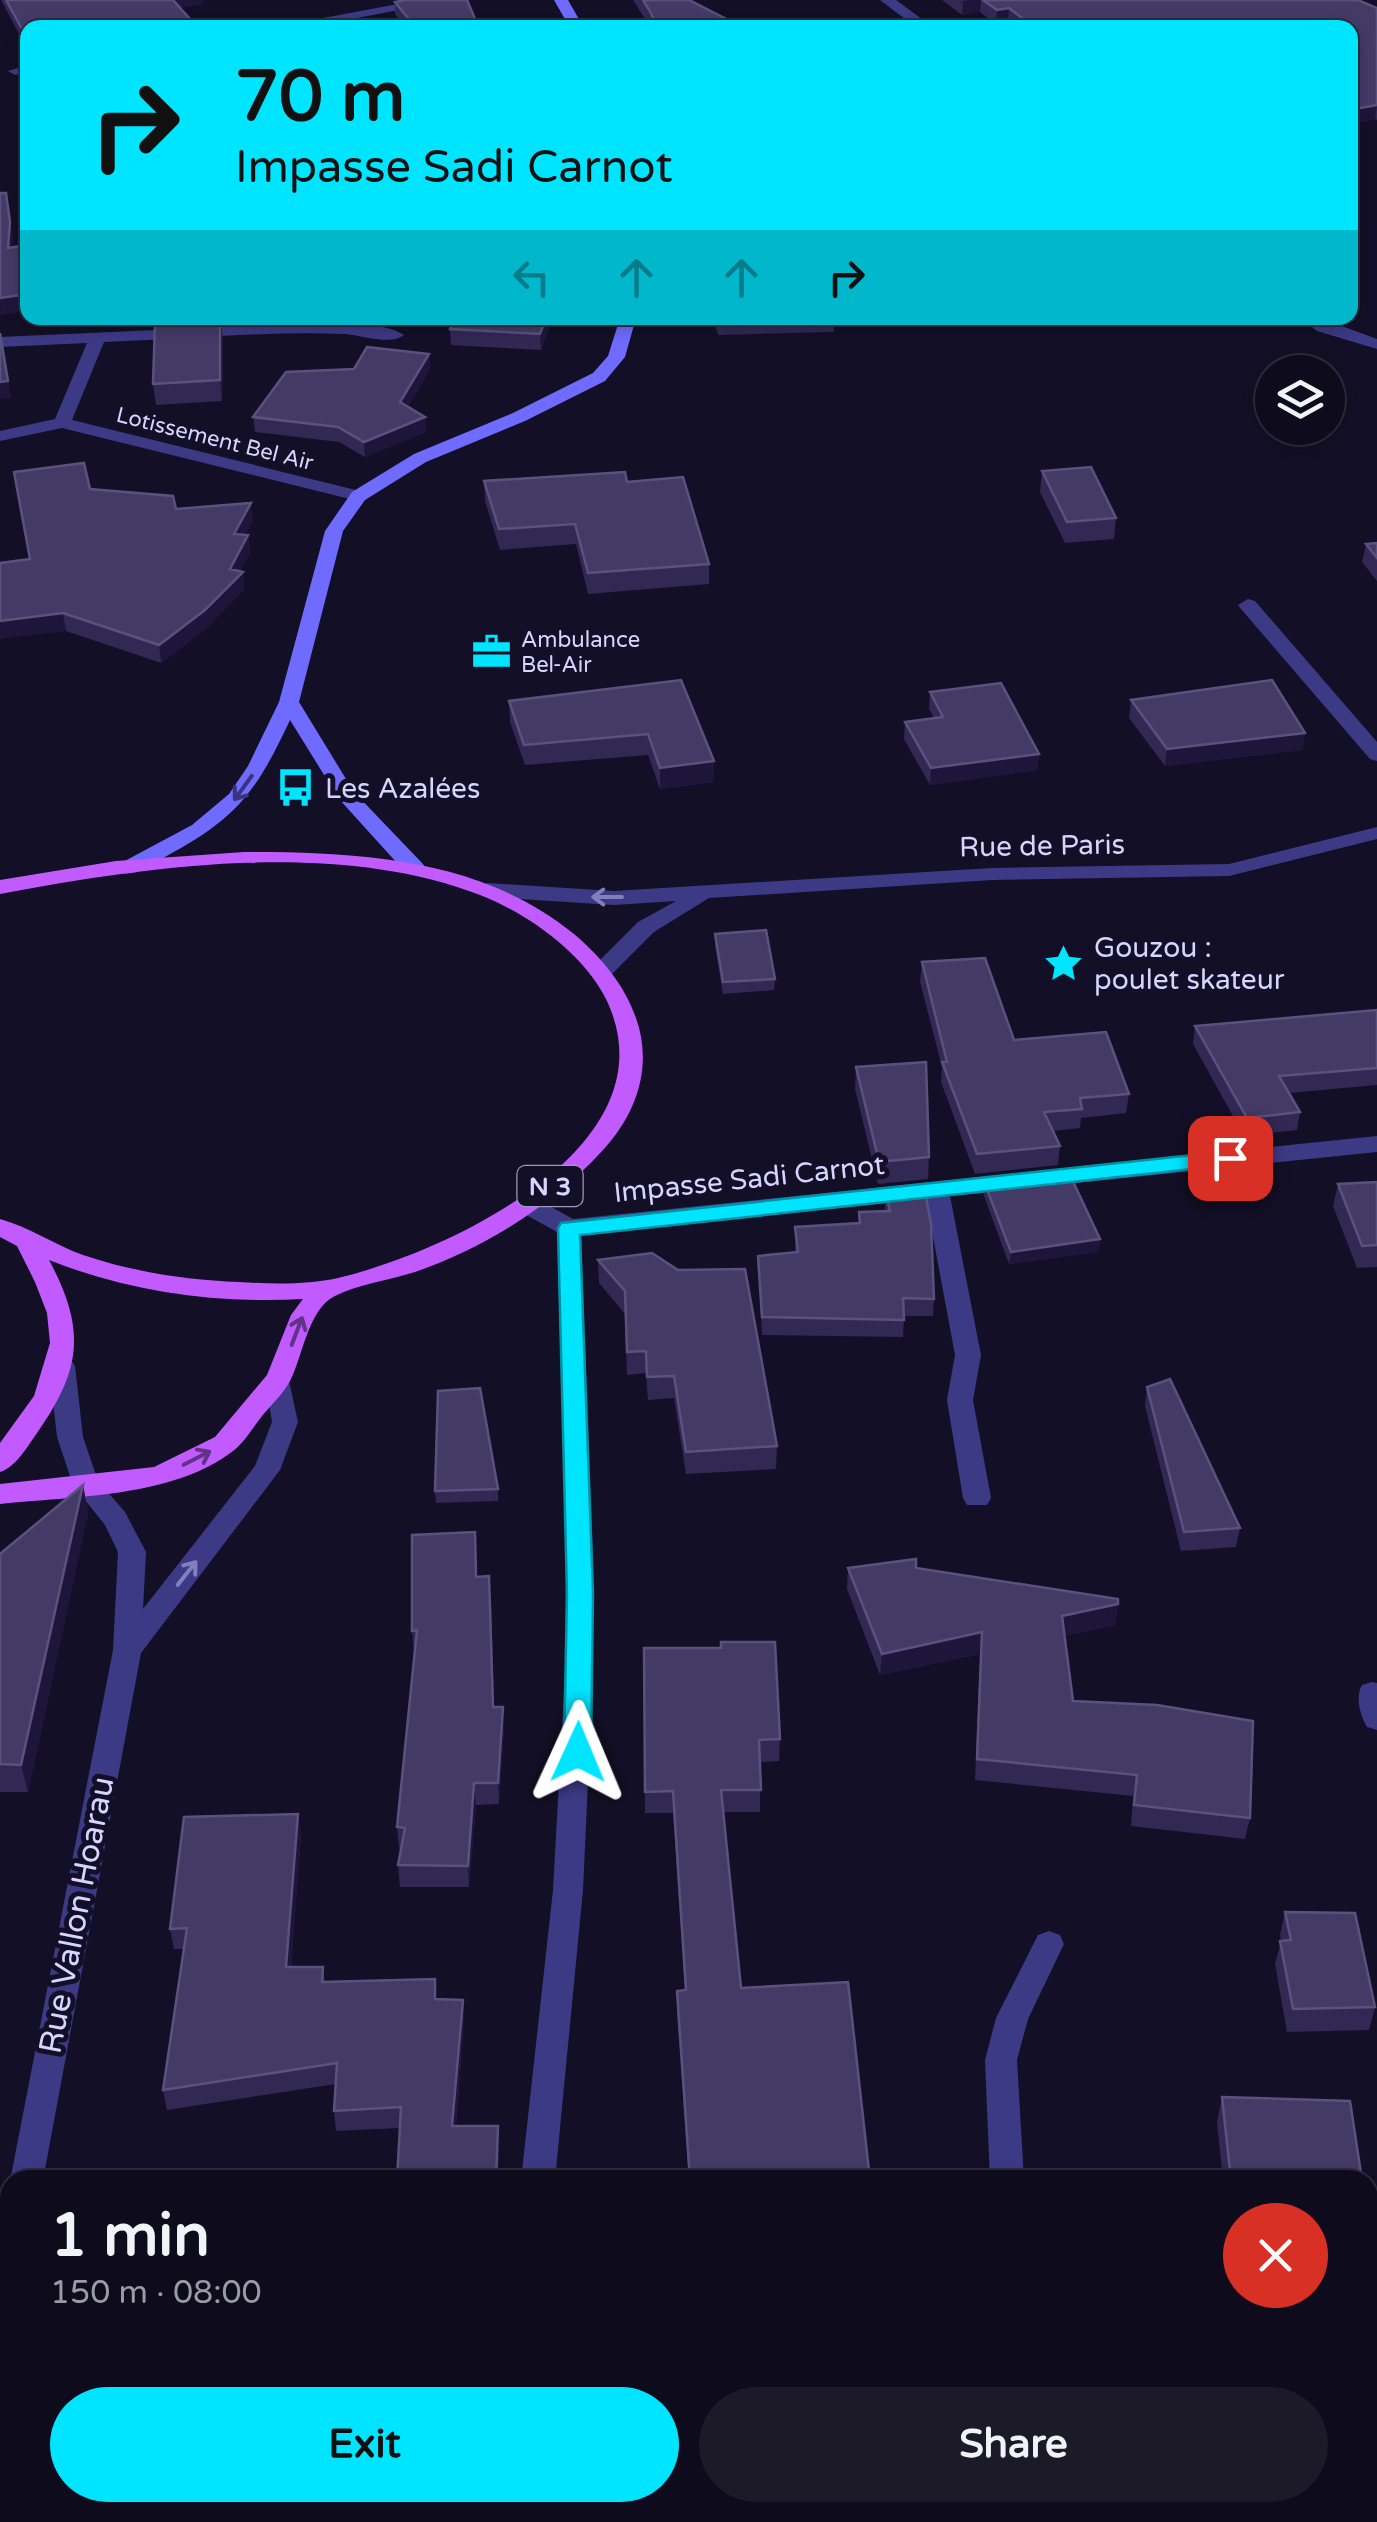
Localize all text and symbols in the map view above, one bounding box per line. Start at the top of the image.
text: 70 m [235,56,405,140]
icon: right [70,60,200,190]
text: Impasse Sadi Carnot [235,141,673,195]
icon: left [504,250,559,305]
icon: ahead [609,250,664,305]
icon: ahead [714,250,769,305]
icon: right [819,250,874,305]
map controls [1255,355,1345,445]
button: layers [1255,355,1345,445]
street label: Lotissement Bel Air [113,402,317,476]
place label: Ambulance Bel-Air [521,627,640,678]
office icon: Ambulance Bel-Air [470,631,512,673]
bus stop icon: Les Azalées [274,767,316,809]
place label: Les Azalées [325,772,480,806]
one-way arrow [233,773,254,801]
street label: Rue de Paris [959,828,1125,864]
one-way arrow [591,888,624,906]
place label: Gouzou : poulet skateur [1094,931,1285,997]
place icon: Gouzou : poulet skateur [1043,942,1085,984]
pin [1188,1116,1273,1201]
icon: arrive [1203,1131,1258,1186]
street label: Impasse Sadi Carnot [612,1148,887,1210]
road number: N 3 [518,1166,582,1206]
one-way arrow [289,1317,307,1348]
one-way arrow [181,1447,211,1466]
one-way arrow [176,1560,197,1587]
position arrow [526,1700,630,1804]
street label: Rue Vallon Hoarau [32,1774,122,2057]
text: 1 min [50,2200,210,2272]
button: close [1223,2203,1328,2308]
text: 150 m · 08:00 [50,2274,262,2312]
button: Exit [50,2387,679,2502]
button: Share [699,2387,1328,2502]

